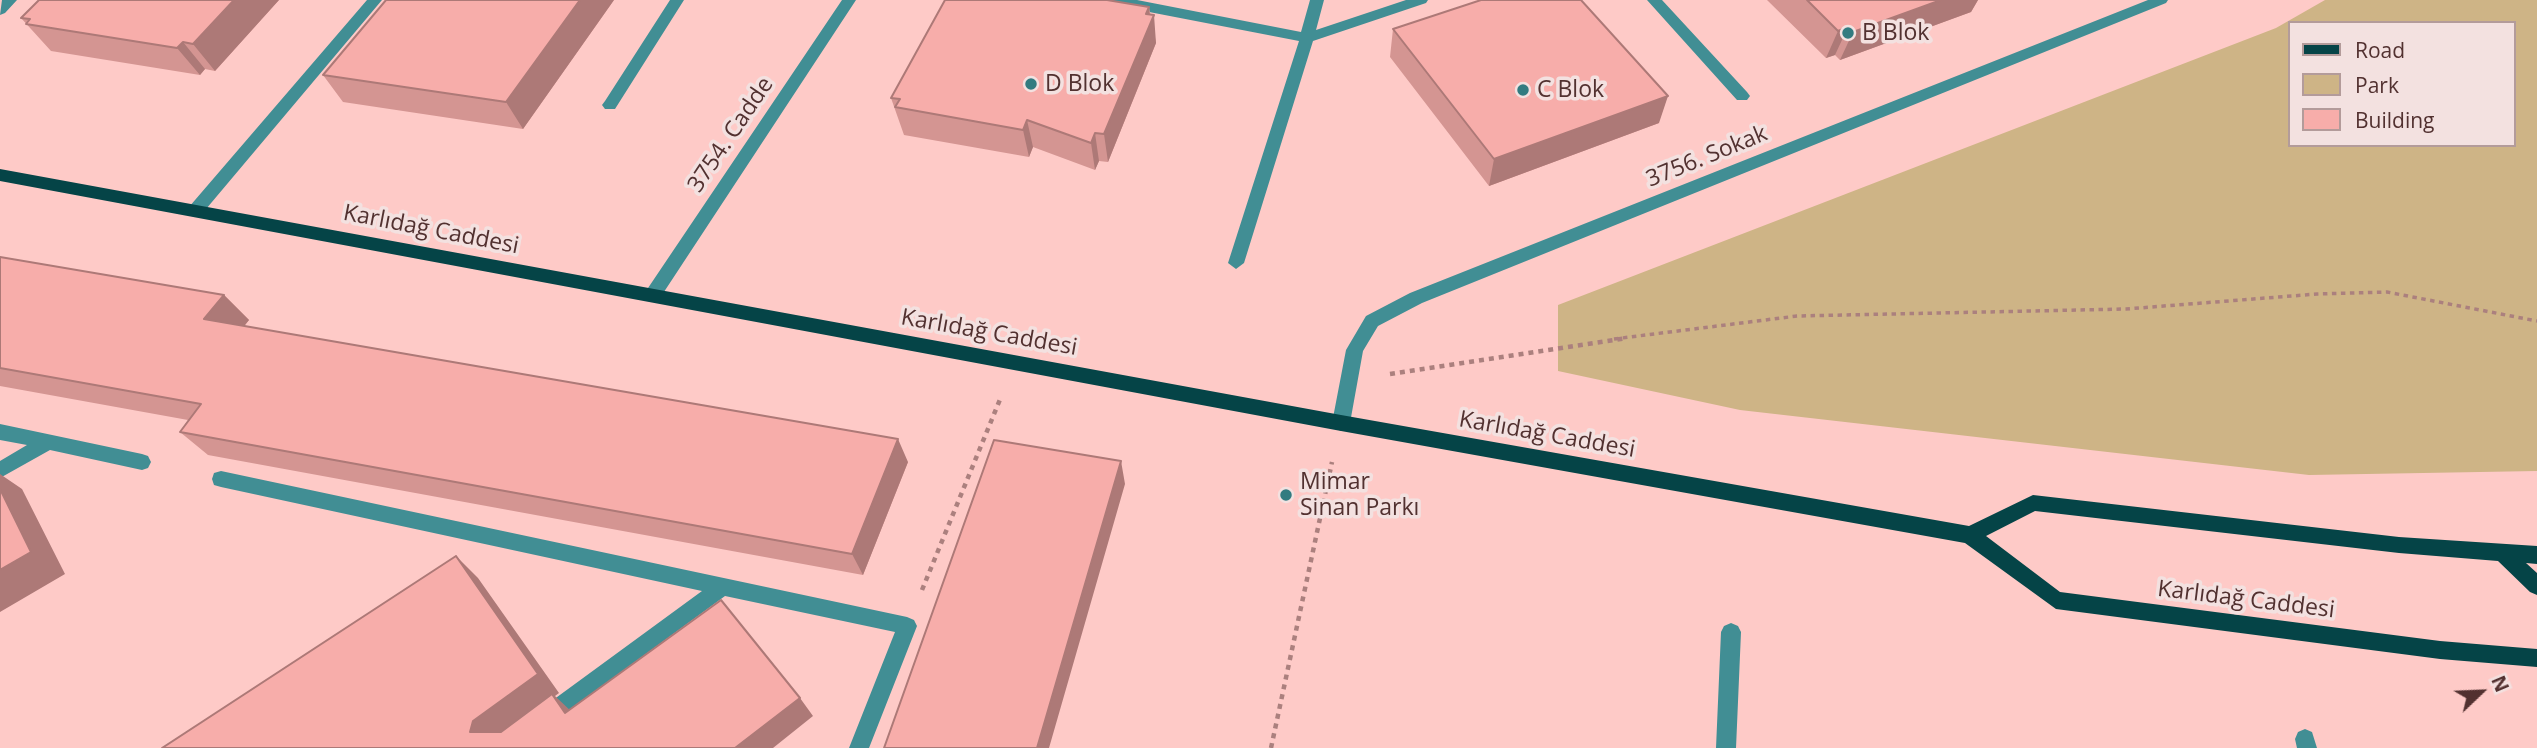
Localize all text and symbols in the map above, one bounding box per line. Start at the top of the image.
place label: B Blok [1862,19,1929,47]
legend [2288,21,2516,147]
marker: B Blok [1840,25,1856,41]
text: Road [2355,36,2405,64]
place label: D Blok [1045,70,1114,98]
text: Park [2355,71,2399,99]
street label: 3754. Cadde [682,72,780,198]
marker: D Blok [1023,76,1039,92]
place label: C Blok [1537,76,1604,104]
marker: C Blok [1515,82,1531,98]
text: Building [2355,106,2434,134]
street label: 3756. Sokak [1642,120,1772,194]
street label: Karlıdağ Caddesi [341,199,521,261]
street label: Karlıdağ Caddesi [899,304,1079,362]
street label: Karlıdağ Caddesi [1457,406,1637,464]
place label: Mimar Sinan Parkı [1300,468,1419,522]
marker: Mimar Sinan Parkı [1278,487,1294,503]
street label: Karlıdağ Caddesi [2156,575,2336,625]
north arrow [2446,657,2516,727]
text: N [2485,672,2515,696]

